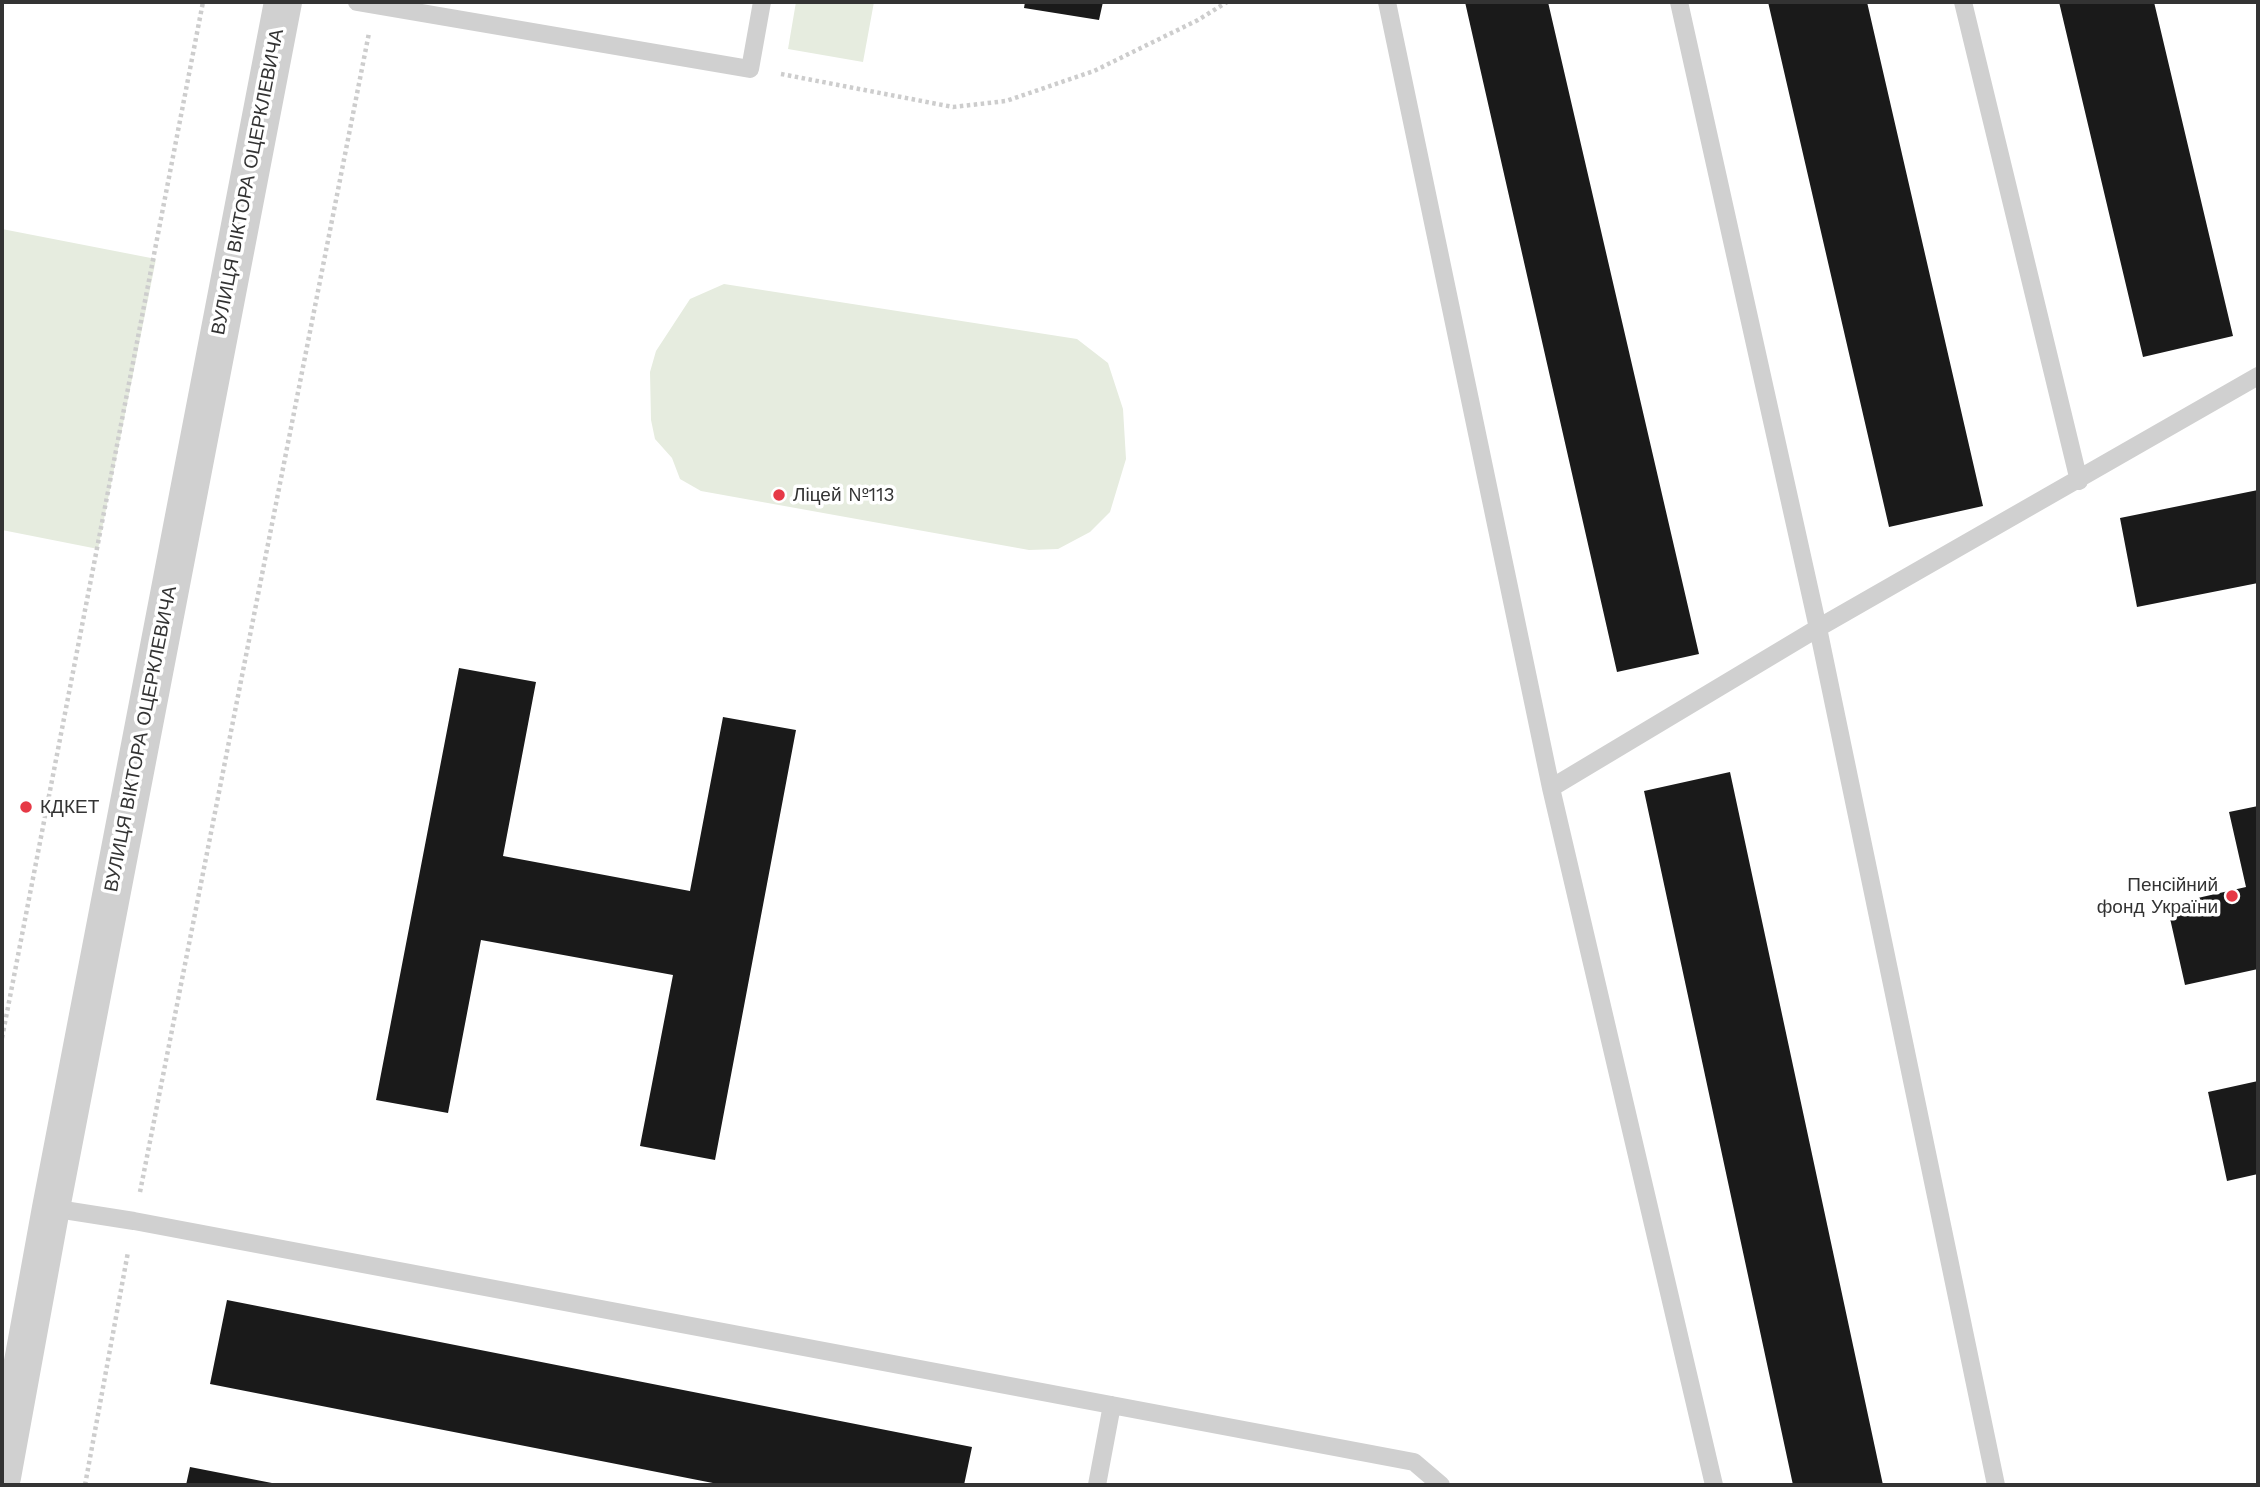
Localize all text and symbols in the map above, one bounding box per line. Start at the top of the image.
street label: ВУЛИЦЯ ВІКТОРА ОЦЕРКЛЕВИЧА [207,27,289,337]
place label: Ліцей №113 [793,484,895,506]
marker: Ліцей №113 [771,487,787,503]
street label: ВУЛИЦЯ ВІКТОРА ОЦЕРКЛЕВИЧА [100,584,182,894]
place label: КДКЕТ [40,796,99,818]
marker: КДКЕТ [18,799,34,815]
place label: Пенсійний фонд України [2097,874,2218,918]
marker: Пенсійний фонд України [2224,888,2240,904]

